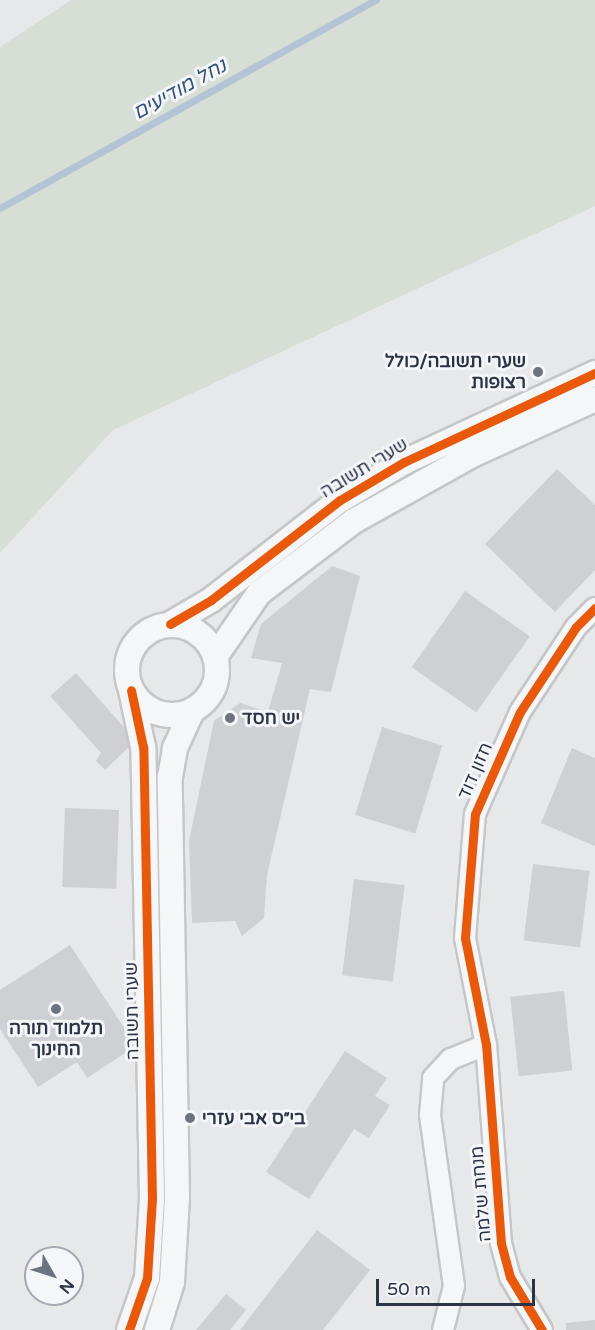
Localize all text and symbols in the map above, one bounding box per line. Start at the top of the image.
water label: נחל מודיעים [129,54,231,126]
place label: שערי תשובה/כולל רצופות [385,351,526,394]
marker: שערי תשובה/כולל רצופות [531,365,545,379]
street label: שערי תשובה [316,433,412,503]
place label: יש חסד [242,707,300,729]
marker: יש חסד [223,711,237,725]
street label: חזון דוד [453,739,497,803]
street label: שערי תשובה [120,962,144,1060]
marker: תלמוד תורה החינוך [49,1002,63,1016]
place label: תלמוד תורה החינוך [9,1018,103,1060]
place label: בי״ס אבי עזרי [202,1107,306,1129]
marker: בי״ס אבי עזרי [183,1111,197,1125]
street label: מנחת שלמה [466,1145,496,1243]
north arrow [24,1246,84,1306]
scale bar [379,1267,538,1305]
text: N [55,1275,78,1297]
text: 50 m [387,1278,431,1300]

